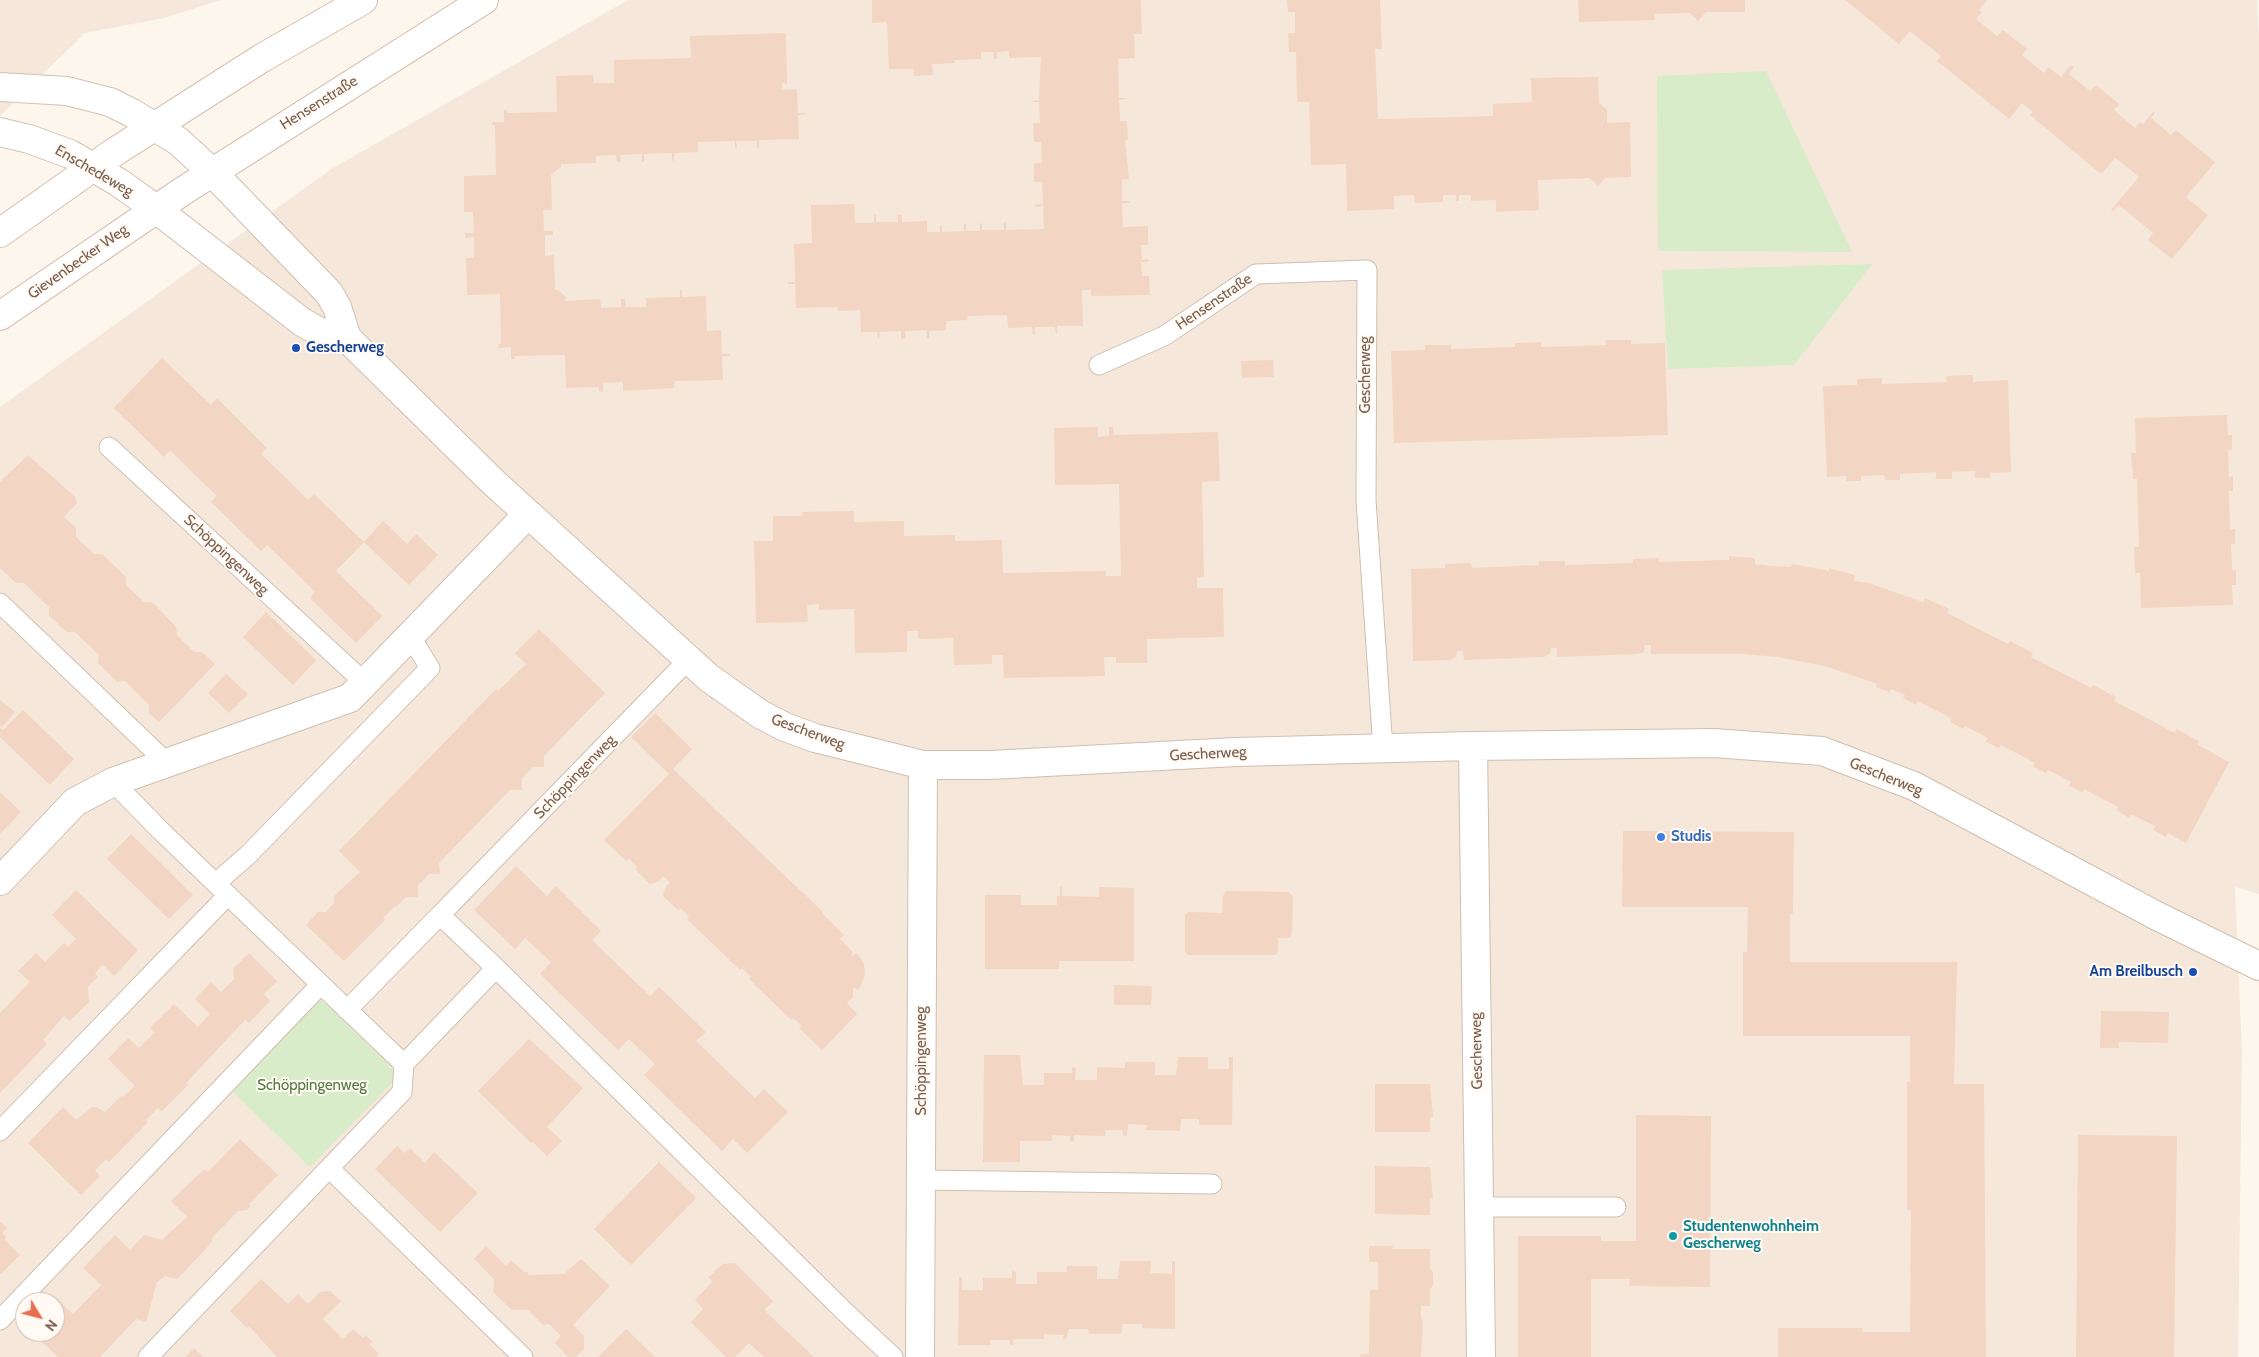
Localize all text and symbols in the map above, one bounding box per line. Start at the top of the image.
street label: Hensenstraße [277,72,361,134]
street label: Enschedeweg [52,141,136,201]
street label: Gievenbecker Weg [25,221,131,303]
street label: Hensenstraße [1172,270,1256,334]
street label: Gescherweg [1357,336,1375,414]
place label: Gescherweg [306,339,384,357]
marker: Gescherweg [290,342,302,354]
street label: Schöppingenweg [180,511,272,599]
street label: Gescherweg [769,710,847,754]
street label: Schöppingenweg [530,731,620,823]
street label: Gescherweg [1169,743,1247,765]
street label: Gescherweg [1847,754,1925,800]
place label: Studis [1671,828,1711,846]
marker: Studis [1655,831,1667,843]
place label: Am Breilbusch [2090,963,2183,981]
marker: Am Breilbusch [2187,966,2199,978]
street label: Schöppingenweg [913,1006,931,1116]
street label: Gescherweg [1467,1012,1487,1090]
park label: Schöppingenweg [257,1077,367,1095]
place label: Studentenwohnheim Gescherweg [1683,1218,1819,1253]
marker: Studentenwohnheim Gescherweg [1667,1230,1679,1242]
north arrow [15,1292,65,1342]
text: N [41,1316,61,1335]

